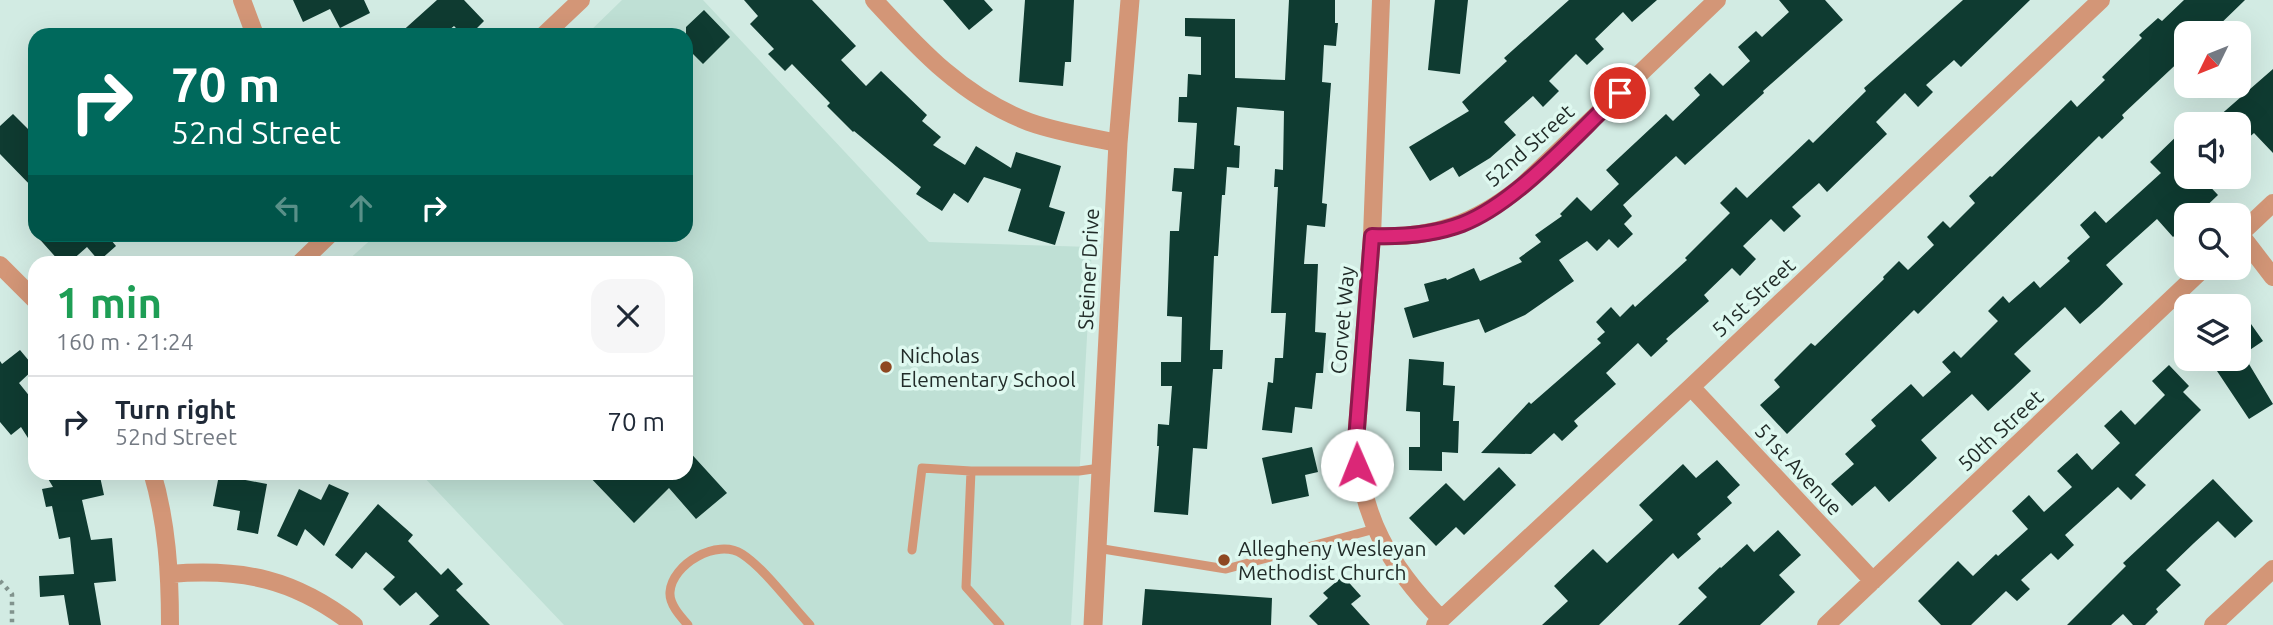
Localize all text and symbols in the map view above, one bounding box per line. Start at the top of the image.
north arrow [2174,21,2250,98]
map controls [2174,21,2251,371]
icon: right [56,56,147,147]
text: 70 m [171,56,280,111]
pin [1590,63,1650,123]
icon: arrive [1601,74,1639,112]
street label: 52nd Street [1480,99,1578,191]
button: sound [2174,112,2251,189]
text: 52nd Street [171,114,341,150]
icon: left [269,189,307,227]
icon: ahead [342,189,380,227]
icon: right [415,189,453,227]
button: search [2174,203,2251,280]
street label: Steiner Drive [1073,208,1103,330]
street label: 51st Street [1707,253,1799,341]
street label: Corvet Way [1325,265,1359,375]
text: 1 min [56,279,162,326]
button: close [591,279,665,353]
button: layers [2174,294,2251,371]
text: 160 m · 21:24 [56,329,194,354]
place label: Nicholas Elementary School [900,343,1076,391]
marker: Nicholas Elementary School [878,359,894,375]
street label: 50th Street [1953,385,2047,475]
text: Turn right [115,395,236,424]
icon: right [56,403,94,441]
text: 70 m [607,407,665,436]
street label: 51st Avenue [1750,418,1848,520]
text: 52nd Street [115,424,237,449]
position arrow [1320,428,1394,502]
place label: Allegheny Wesleyan Methodist Church [1238,536,1426,584]
marker: Allegheny Wesleyan Methodist Church [1216,552,1232,568]

